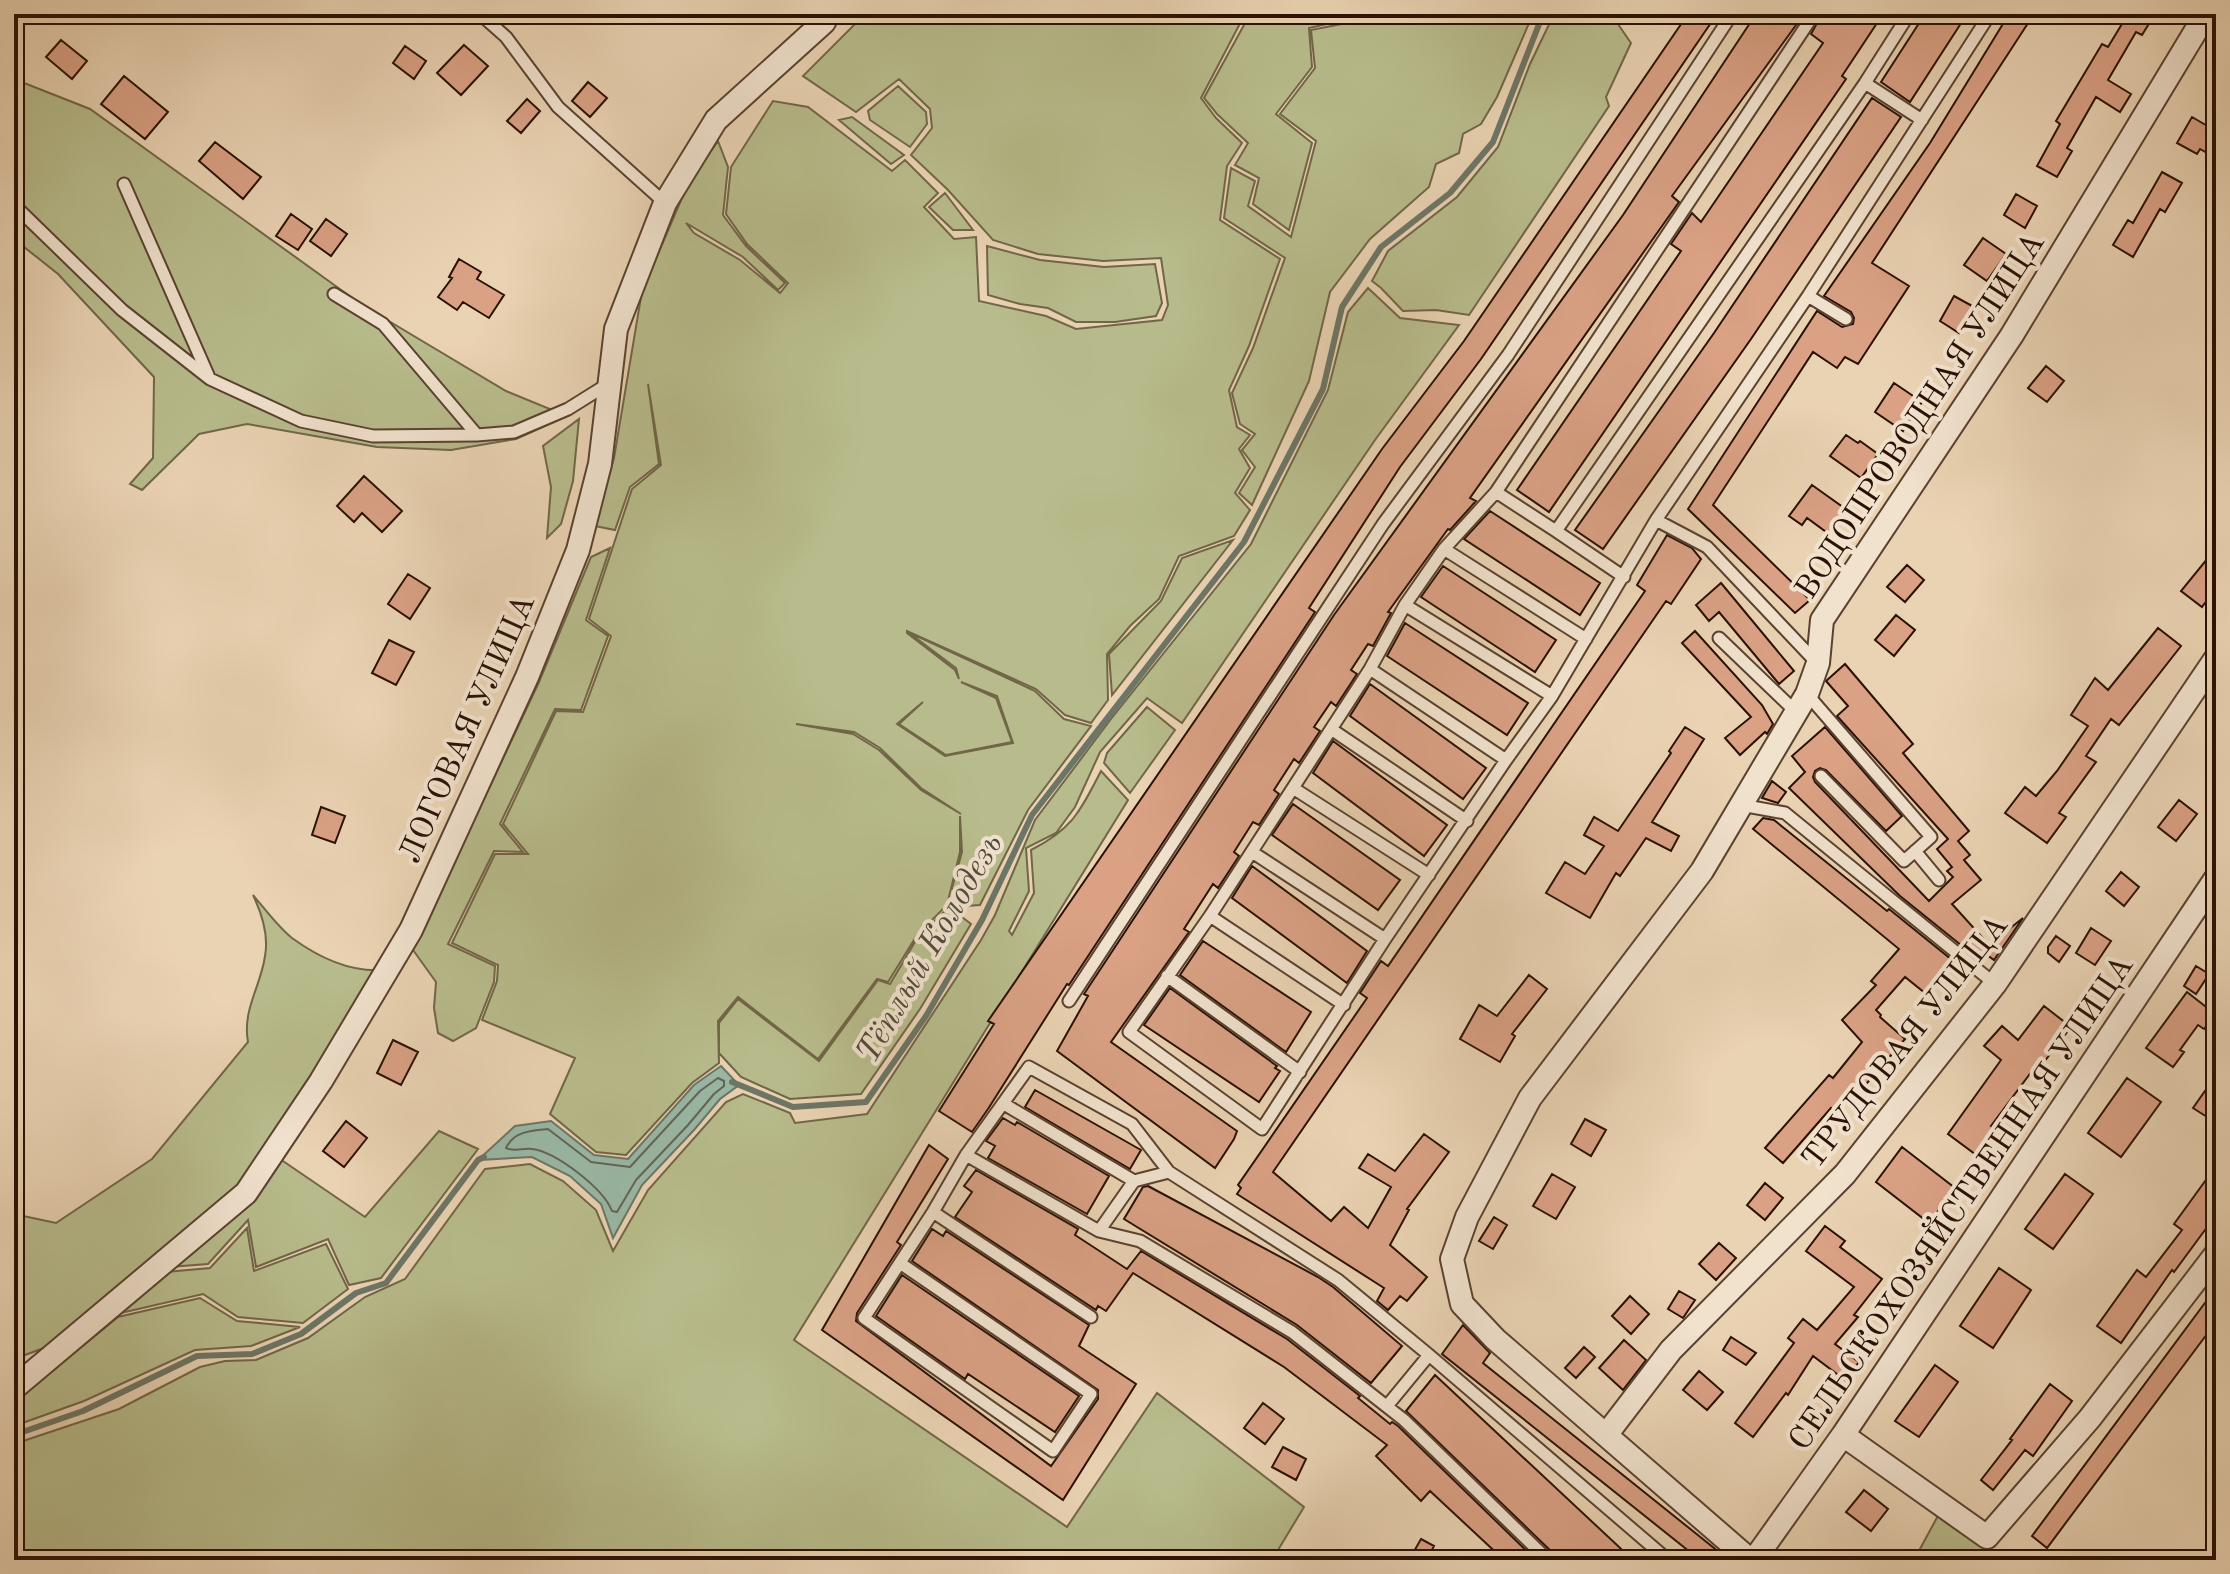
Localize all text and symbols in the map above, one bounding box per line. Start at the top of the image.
street label: ВОДОПРОВОДНАЯ УЛИЦА [1791,228,2052,605]
street label: ЛОГОВАЯ УЛИЦА [395,590,542,868]
water label: Тёплый Колодезь [851,828,1010,1069]
street label: ТРУДОВАЯ УЛИЦА [1798,910,2015,1176]
street label: СЕЛЬСКОХОЗЯЙСТВЕННАЯ УЛИЦА [1779,947,2140,1457]

